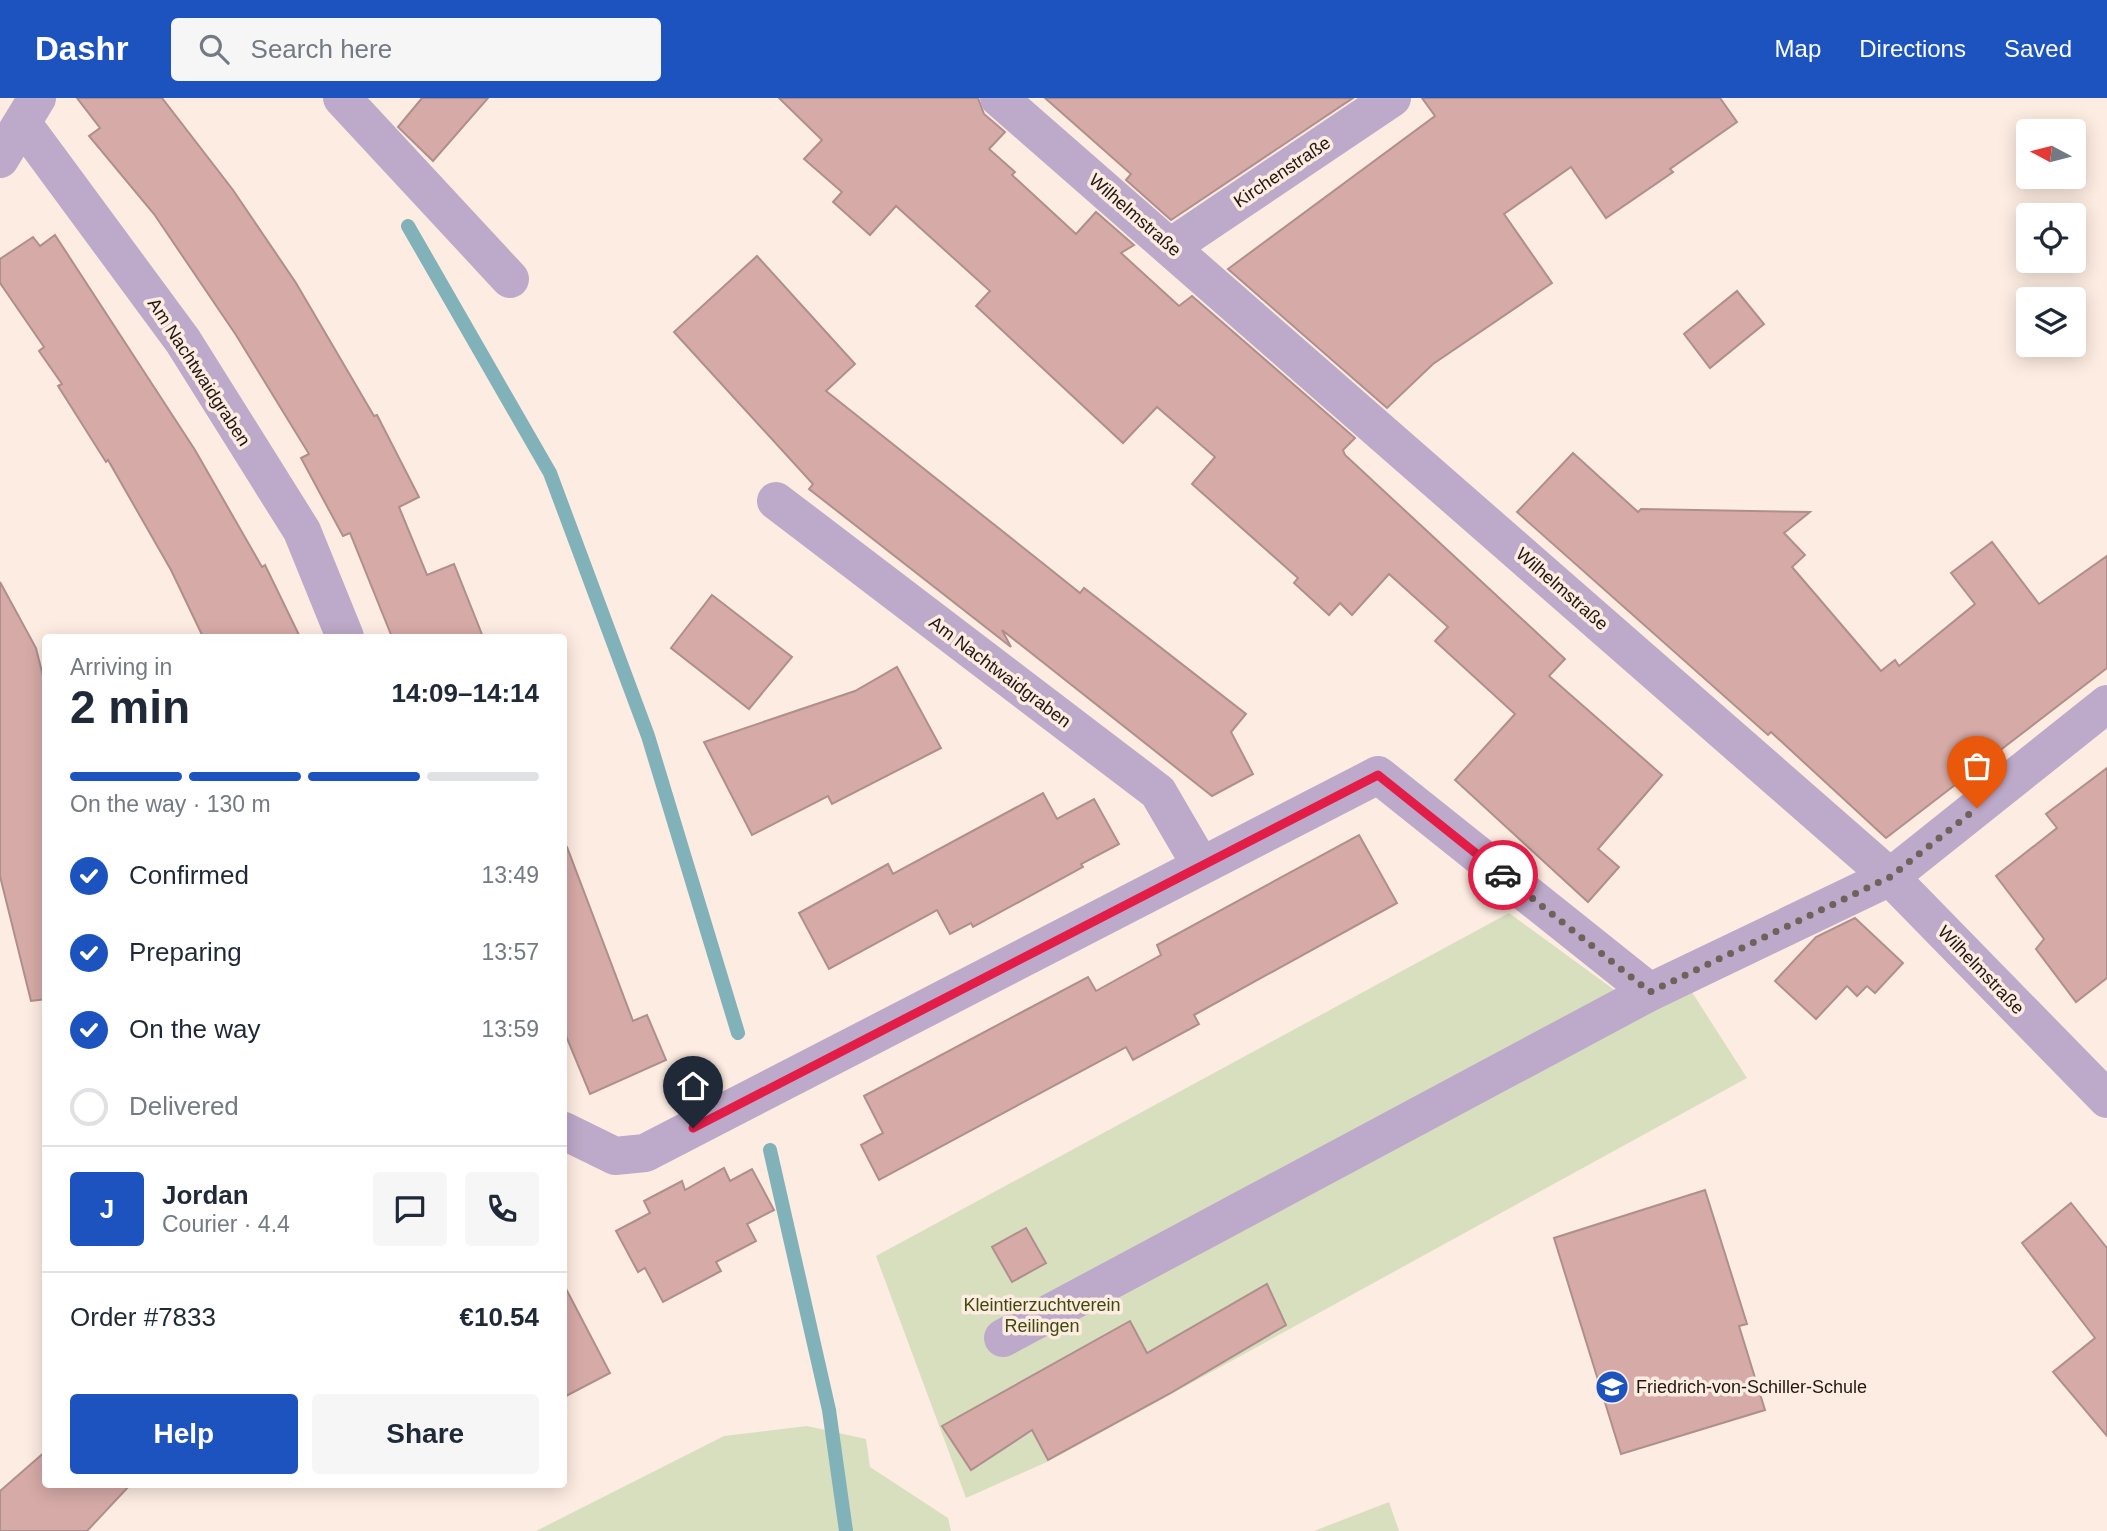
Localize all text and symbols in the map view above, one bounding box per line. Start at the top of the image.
search box [171,18,661,81]
text: Dashr [35,30,129,67]
icon: search [195,30,233,68]
text: Search here [251,34,392,64]
text: Map [1775,35,1821,62]
text: Directions [1859,35,1966,62]
text: Saved [2004,35,2072,62]
north arrow [2016,119,2086,189]
map controls [2016,119,2086,357]
street label: Kirchenstraße [1230,132,1334,212]
street label: Wilhelmstraße [1085,170,1185,260]
button: locate [2016,203,2086,273]
button: layers [2016,287,2086,357]
street label: Am Nachtwaidgraben [144,294,254,450]
street label: Wilhelmstraße [1512,544,1612,634]
street label: Am Nachtwaidgraben [925,612,1075,732]
text: Arriving in [70,654,172,680]
text: 14:09–14:14 [392,678,539,708]
text: 2 min [70,681,190,733]
pin [1947,736,2007,808]
icon: bag [1958,747,1996,785]
text: On the way · 130 m [70,791,271,817]
courier [1468,840,1538,910]
icon: car [1484,856,1522,894]
icon: check [70,857,108,895]
text: Confirmed [129,860,249,890]
text: 13:49 [481,862,539,888]
street label: Wilhelmstraße [1934,922,2028,1018]
icon: check [70,934,108,972]
text: Preparing [129,937,242,967]
text: 13:57 [481,939,539,965]
icon: check [70,1011,108,1049]
text: On the way [129,1014,261,1044]
text: 13:59 [481,1016,539,1042]
pin [663,1056,723,1128]
icon: home [674,1067,712,1105]
text: Delivered [129,1091,239,1121]
button: chat [373,1172,447,1246]
button: phone [465,1172,539,1246]
text: Jordan [162,1180,249,1210]
text: J [100,1194,114,1224]
text: Courier · 4.4 [162,1211,290,1237]
park label: Kleintierzuchtverein Reilingen [963,1295,1121,1336]
text: Order #7833 [70,1302,216,1332]
text: €10.54 [459,1302,539,1332]
school or university icon: Friedrich-von-Schiller-Schule [1593,1368,1631,1406]
place label: Friedrich-von-Schiller-Schule [1636,1377,1867,1397]
button: Help [70,1394,298,1474]
button: Share [312,1394,539,1474]

